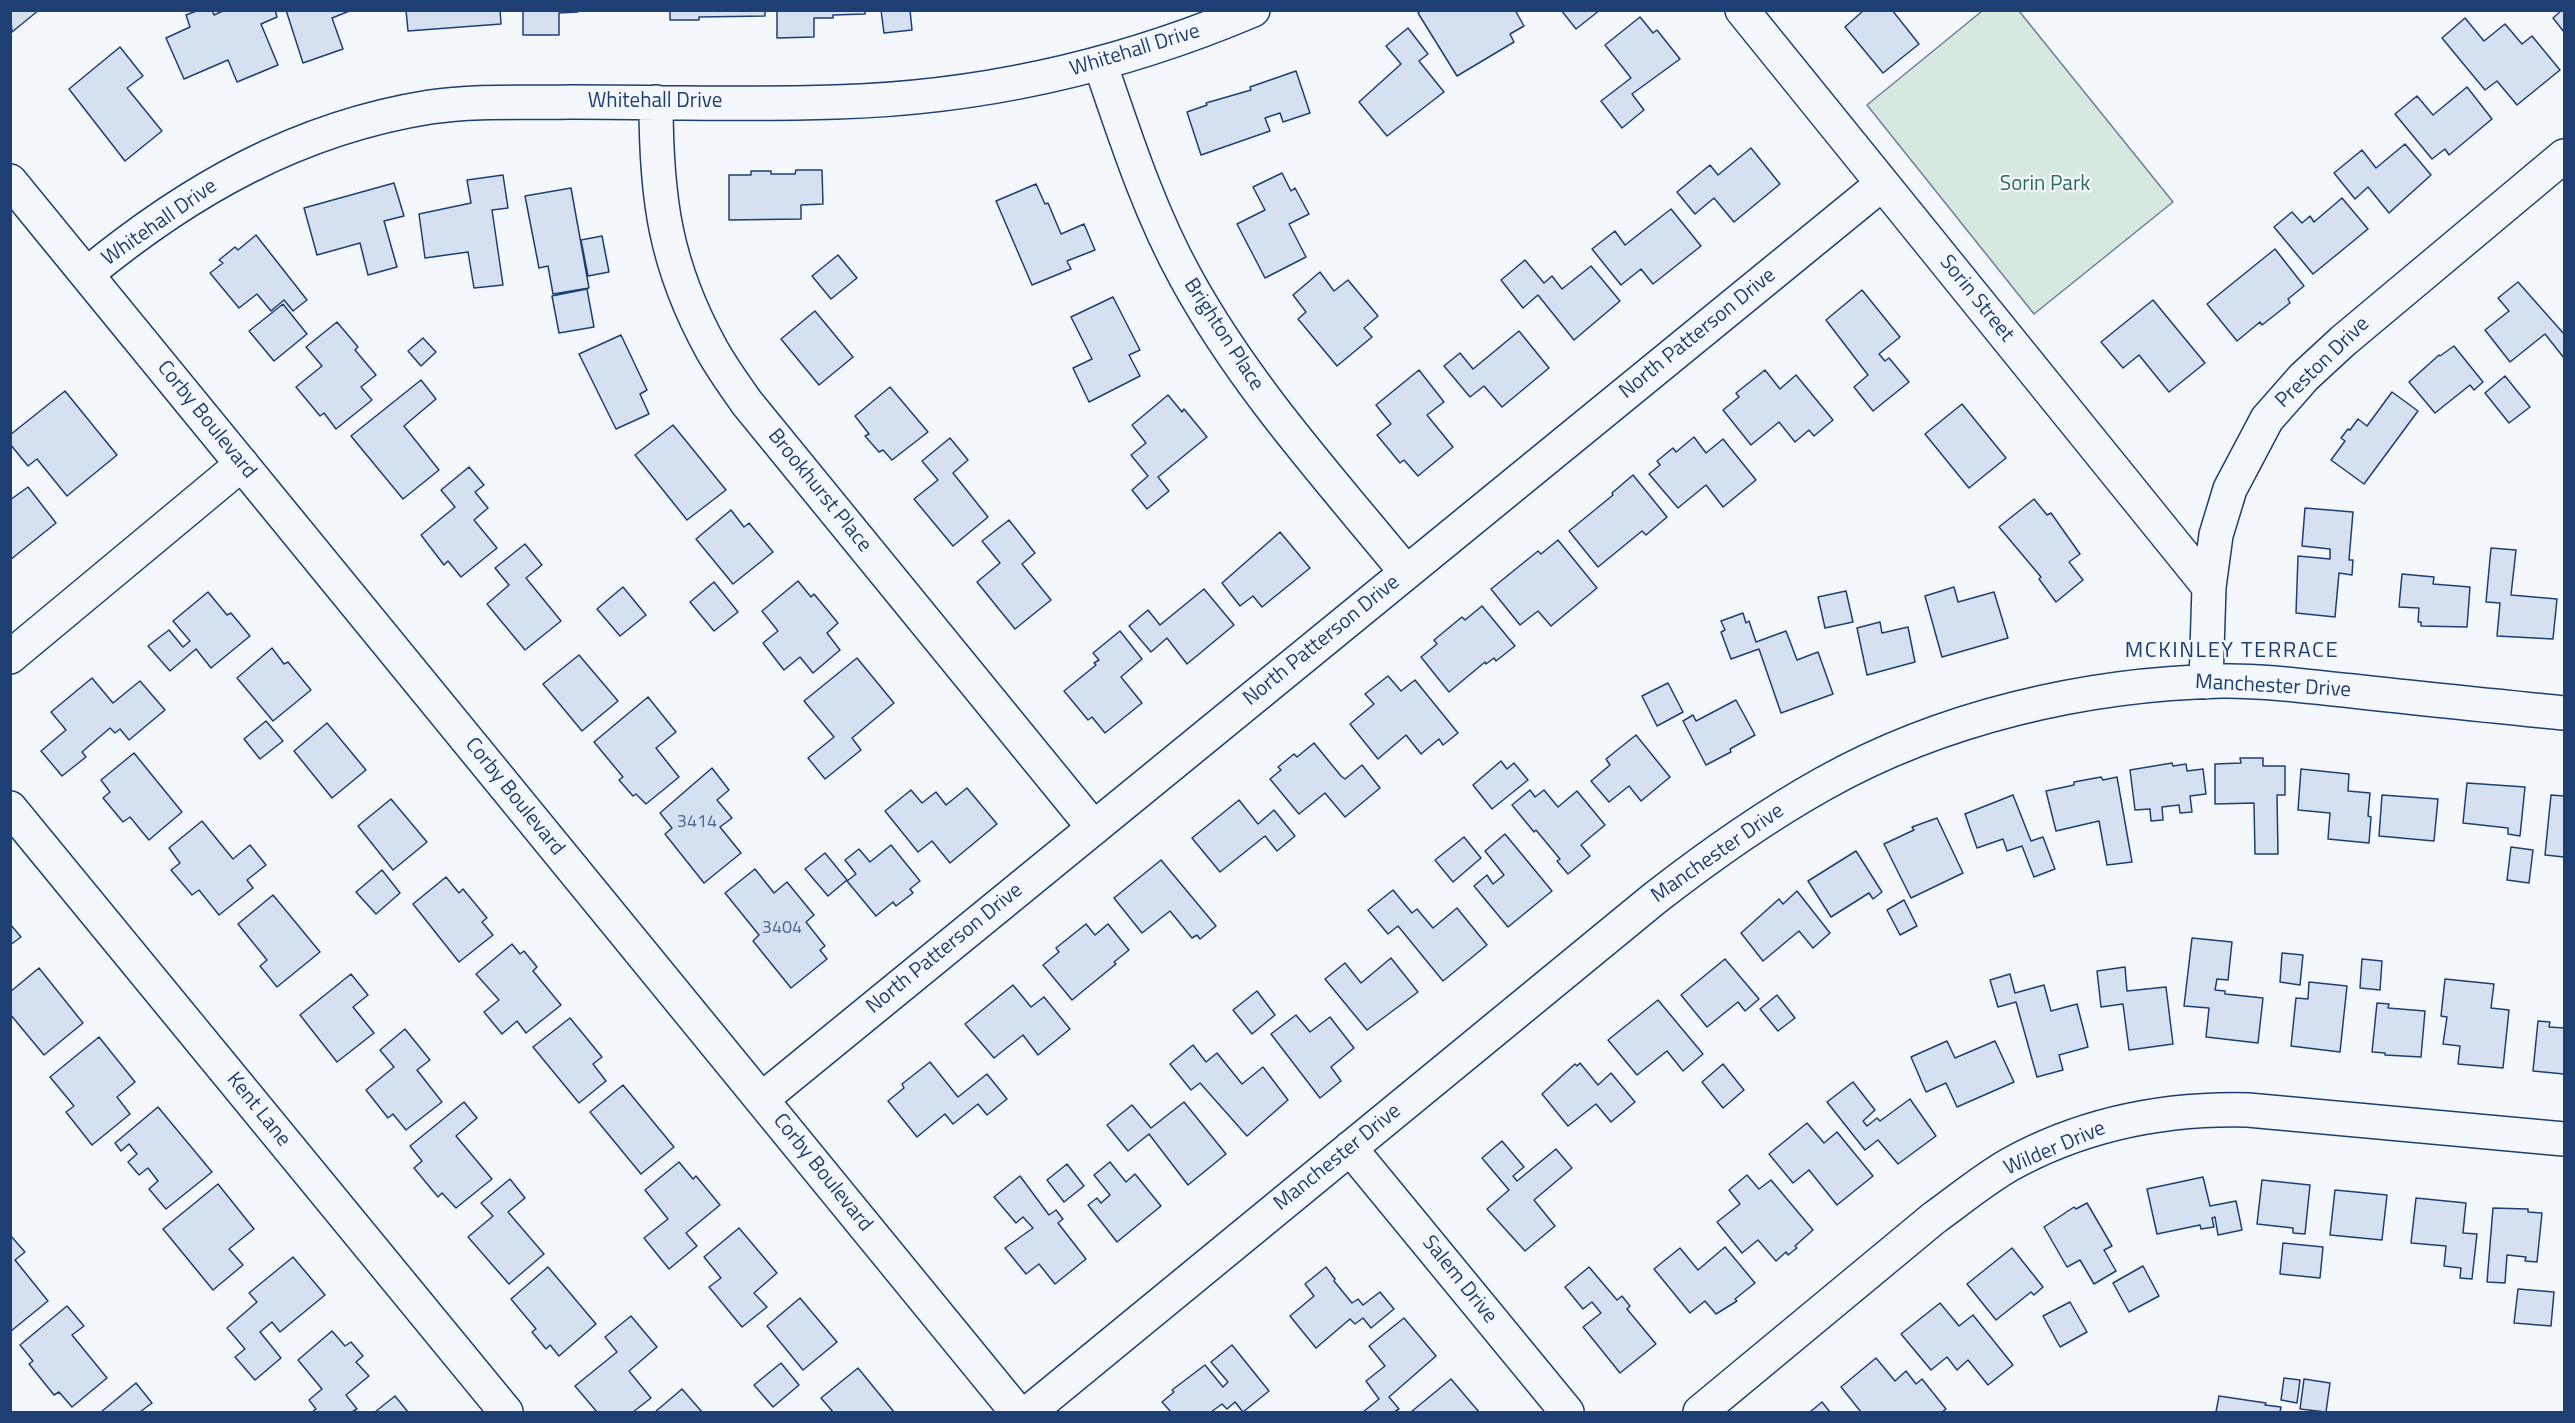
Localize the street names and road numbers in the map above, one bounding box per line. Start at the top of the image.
street label: Whitehall Drive [1067,19,1203,83]
street label: Whitehall Drive [588,89,722,115]
street label: Whitehall Drive [98,174,222,272]
street label: Sorin Street [1933,251,2019,347]
street label: North Patterson Drive [1615,263,1781,405]
street label: Brighton Place [1177,274,1269,396]
street label: Preston Drive [2271,312,2375,414]
street label: Corby Boulevard [151,356,261,484]
street label: Brookhurst Place [762,424,876,558]
street label: North Patterson Drive [1239,570,1405,712]
street label: Manchester Drive [2194,670,2352,704]
street label: Corby Boulevard [459,733,569,861]
street label: Manchester Drive [1647,799,1789,909]
street label: North Patterson Drive [862,878,1028,1020]
street label: Kent Lane [221,1068,295,1152]
street label: Manchester Drive [1269,1099,1407,1217]
street label: Corby Boulevard [767,1109,877,1237]
street label: Wilder Drive [2001,1116,2109,1182]
street label: Salem Drive [1416,1231,1502,1329]

